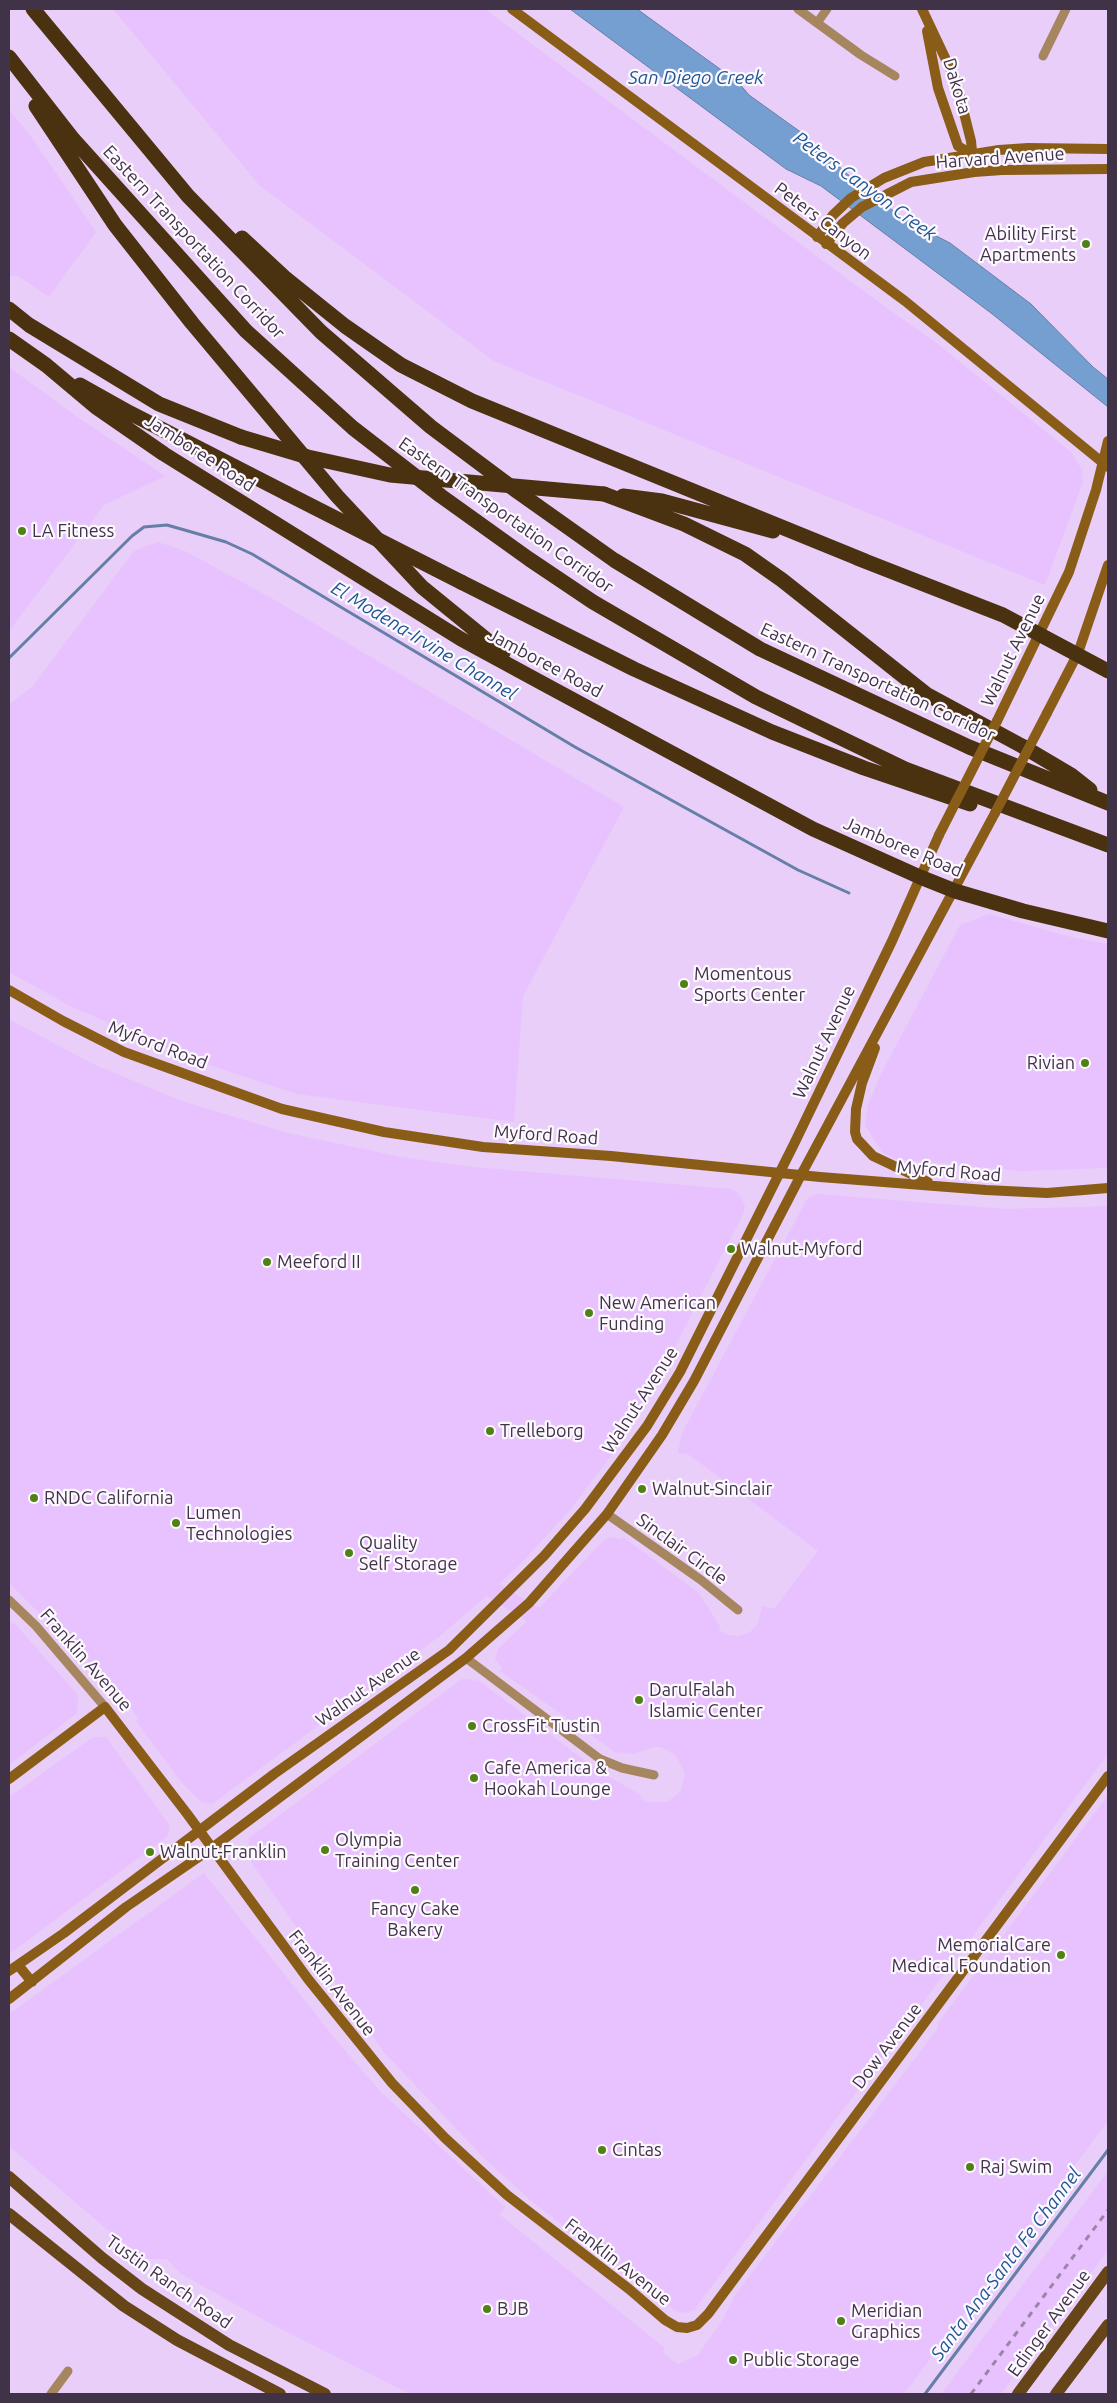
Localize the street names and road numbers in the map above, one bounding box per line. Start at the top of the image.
street label: Dakota [938,55,976,117]
street label: Eastern Transportation Corridor [99,141,289,343]
street label: Harvard Avenue [935,143,1065,173]
street label: Peters Canyon [770,177,876,265]
street label: Jamboree Road [141,409,259,497]
street label: Eastern Transportation Corridor [395,432,617,598]
street label: Walnut Avenue [976,590,1050,710]
street label: Eastern Transportation Corridor [757,618,999,746]
street label: Jamboree Road [484,624,606,702]
street label: Jamboree Road [840,812,966,882]
street label: Walnut Avenue [788,982,860,1102]
street label: Myford Road [105,1016,211,1074]
street label: Myford Road [493,1121,599,1149]
street label: Myford Road [896,1156,1002,1186]
street label: Walnut Avenue [598,1343,682,1457]
street label: Sinclair Circle [632,1509,732,1589]
street label: Franklin Avenue [36,1604,136,1716]
street label: Walnut Avenue [312,1643,424,1731]
street label: Franklin Avenue [284,1926,380,2040]
street label: Dow Avenue [848,1999,926,2093]
street label: Franklin Avenue [561,2214,675,2310]
street label: Tustin Ranch Road [102,2231,236,2333]
street label: Edinger Avenue [1003,2265,1095,2381]

